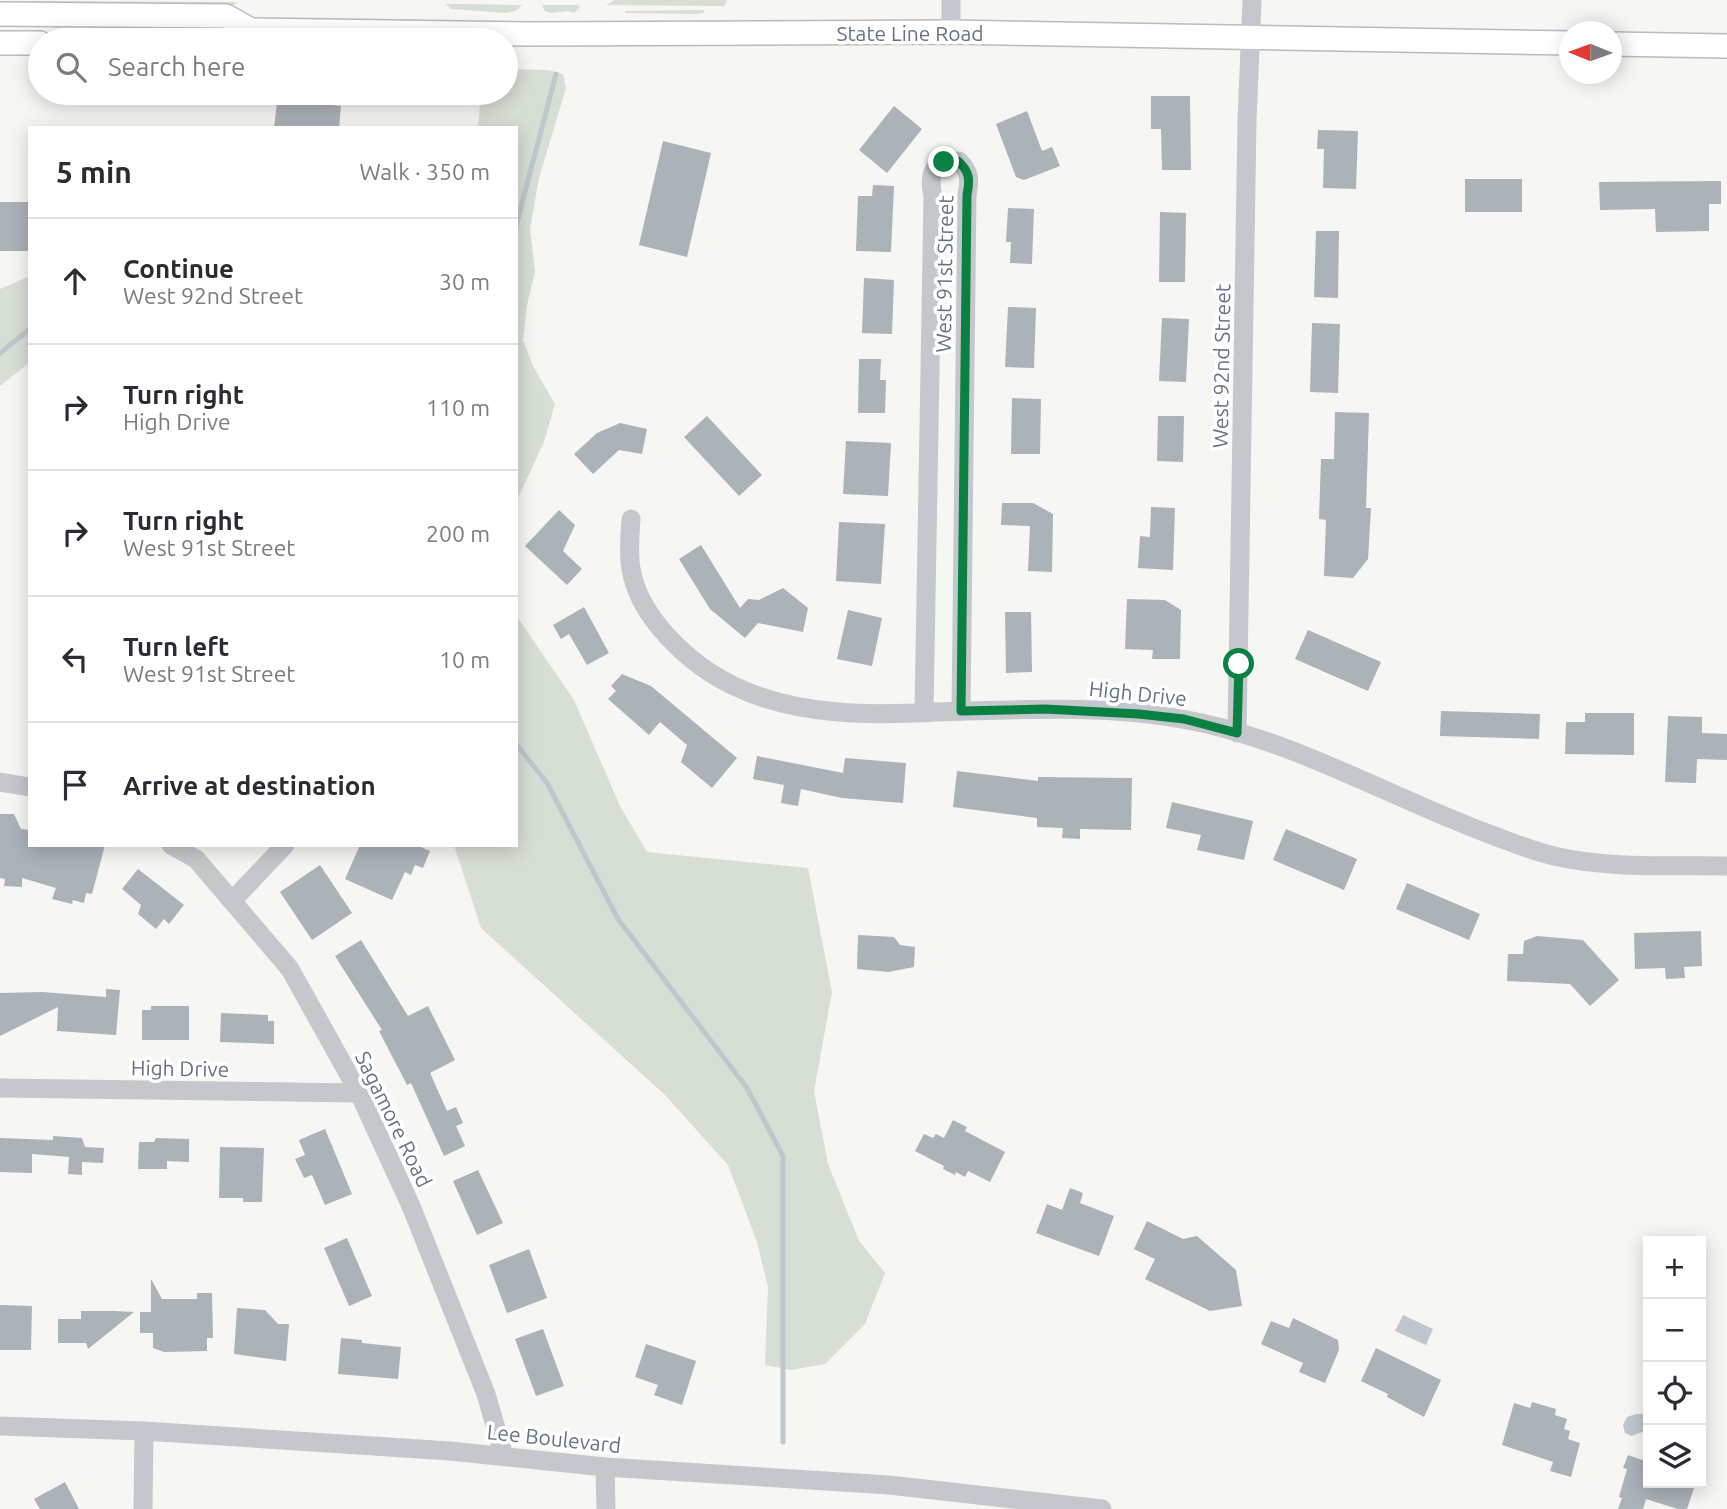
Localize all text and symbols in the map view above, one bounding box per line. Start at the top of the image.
street label: State Line Road [836,21,984,45]
north arrow [1559,21,1622,84]
search box [28,28,518,105]
icon: search [52,48,90,86]
text: Search here [108,52,245,81]
route end [928,146,959,177]
text: 5 min [56,155,132,189]
text: Walk · 350 m [359,159,490,184]
street label: West 91st Street [931,195,957,353]
text: Continue [123,254,234,283]
icon: ahead [56,262,94,300]
text: 30 m [439,269,490,294]
text: West 92nd Street [123,283,303,308]
street label: West 92nd Street [1208,284,1234,448]
text: Turn right [123,380,244,409]
icon: right [56,388,94,426]
text: 110 m [426,395,490,420]
text: High Drive [123,409,231,434]
text: Turn right [123,506,244,535]
icon: right [56,514,94,552]
text: 200 m [426,521,490,546]
text: West 91st Street [123,535,295,560]
text: Turn left [123,632,229,661]
icon: left [56,640,94,678]
text: 10 m [439,647,490,672]
route start [1223,648,1254,679]
text: West 91st Street [123,661,295,686]
street label: High Drive [1088,676,1188,710]
icon: arrive [56,766,94,804]
text: Arrive at destination [123,771,376,800]
street label: Sagamore Road [351,1047,437,1191]
street label: High Drive [131,1055,229,1081]
map controls [1643,1236,1706,1488]
button: + [1643,1236,1706,1299]
button: − [1643,1299,1706,1362]
button: locate [1643,1362,1706,1425]
street label: Lee Boulevard [486,1419,622,1457]
button: layers [1643,1425,1706,1488]

